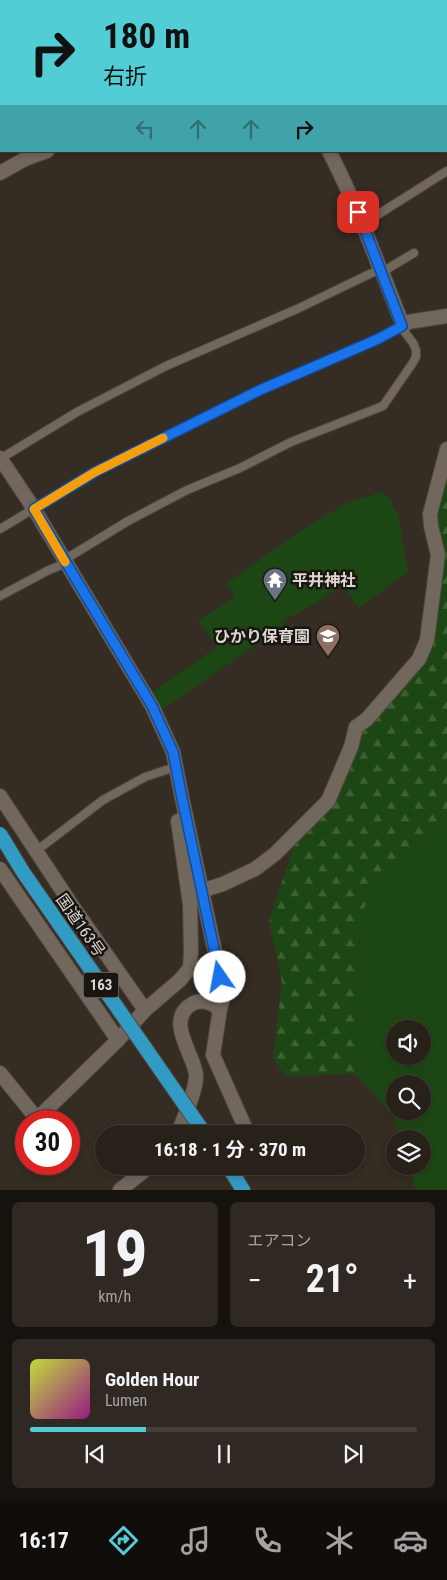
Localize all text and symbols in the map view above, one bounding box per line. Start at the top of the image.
text: 180 m [103,16,190,57]
icon: right [20,20,85,85]
text: 右折 [103,64,147,89]
icon: left [131,115,159,143]
icon: ahead [184,115,212,143]
icon: ahead [237,115,265,143]
icon: right [290,115,318,143]
pin [337,191,379,233]
icon: arrive [344,198,372,226]
temple icon: 平井神社 [262,567,288,601]
place label: 平井神社 [292,571,356,590]
school or university icon: ひかり保育園 [315,623,341,657]
place label: ひかり保育園 [214,627,310,646]
street label: 国道163号 [52,890,109,960]
position arrow [193,950,245,1002]
road number: 163 [84,972,118,998]
map controls [386,1020,431,1175]
button: sound [386,1020,431,1065]
button: search [386,1075,431,1120]
speed limit sign: 30 [15,1110,80,1175]
button: layers [386,1130,431,1175]
text: 16:18 · 1 分 · 370 m [154,1138,306,1161]
text: 19 [82,1216,148,1292]
text: エアコン [248,1231,312,1250]
text: 21° [306,1257,359,1301]
text: − [248,1264,262,1297]
text: + [403,1264,417,1297]
text: km/h [98,1287,131,1306]
text: Golden Hour [105,1368,199,1391]
text: Lumen [105,1391,147,1410]
icon: previous [81,1440,109,1468]
icon: pause [210,1440,238,1468]
icon: next [339,1440,367,1468]
icon: directions [106,1523,141,1558]
icon: music [178,1523,213,1558]
icon: phone [250,1523,285,1558]
icon: climate [322,1523,357,1558]
icon: car [393,1523,428,1558]
text: 16:17 [18,1528,69,1553]

